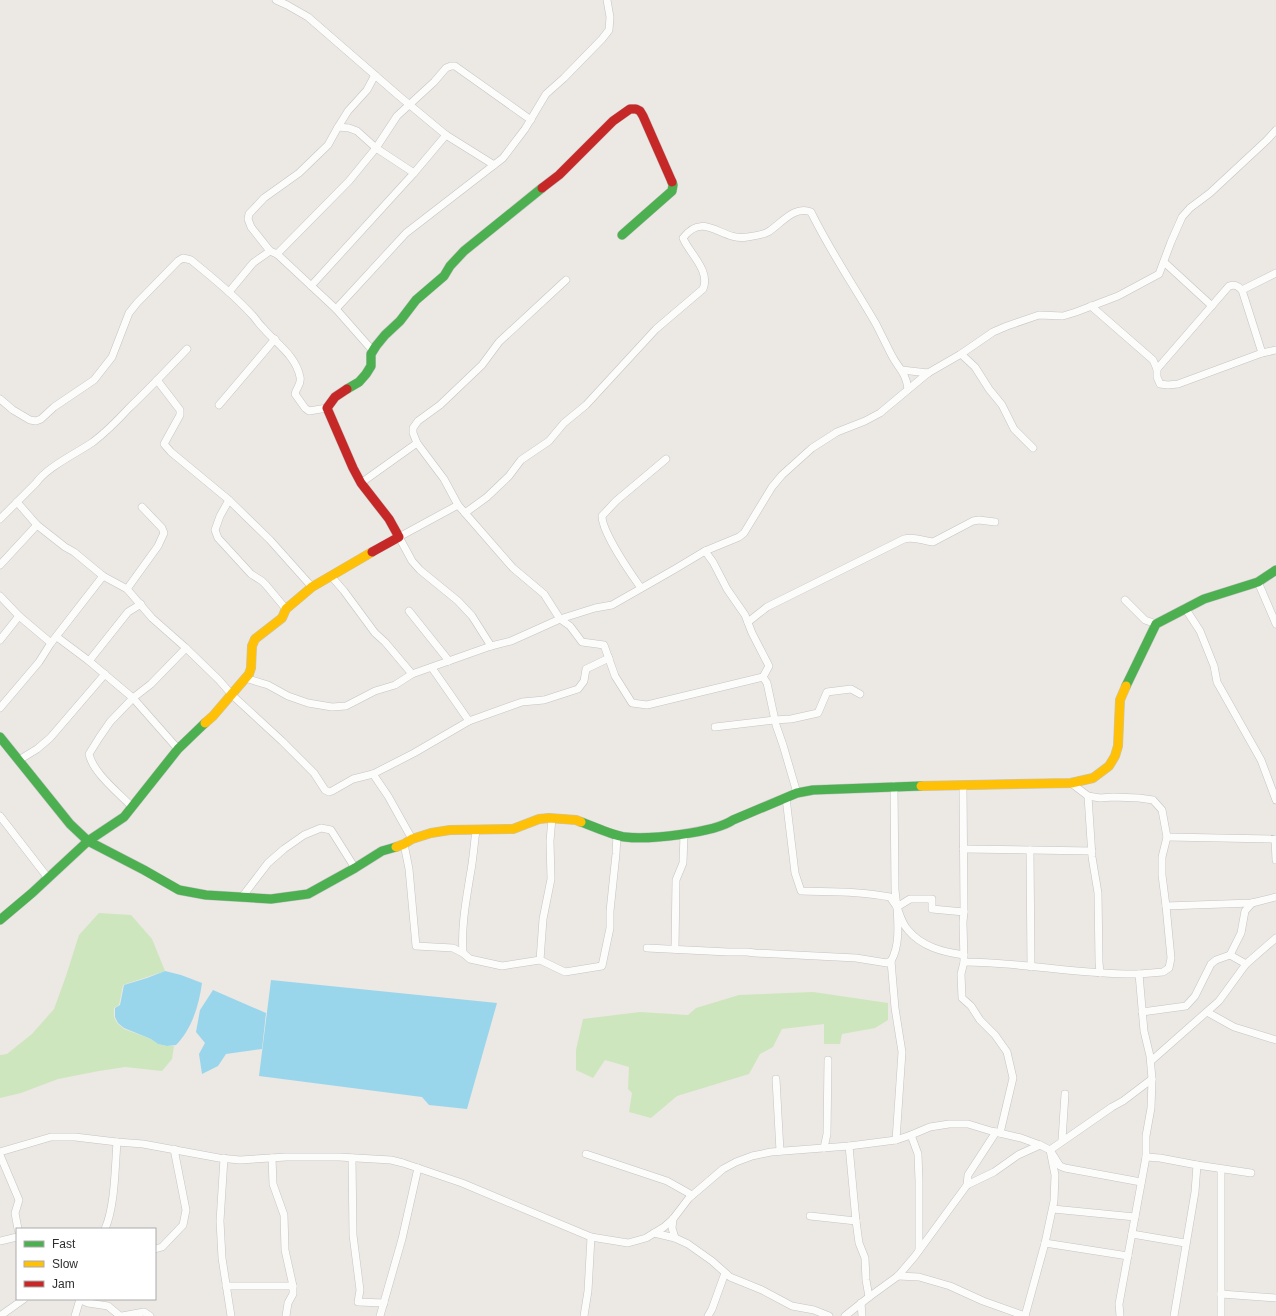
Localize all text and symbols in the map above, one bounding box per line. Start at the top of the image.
legend [16,1228,156,1300]
text: Fast [52,1237,76,1251]
text: Slow [52,1257,78,1271]
text: Jam [52,1277,75,1291]

